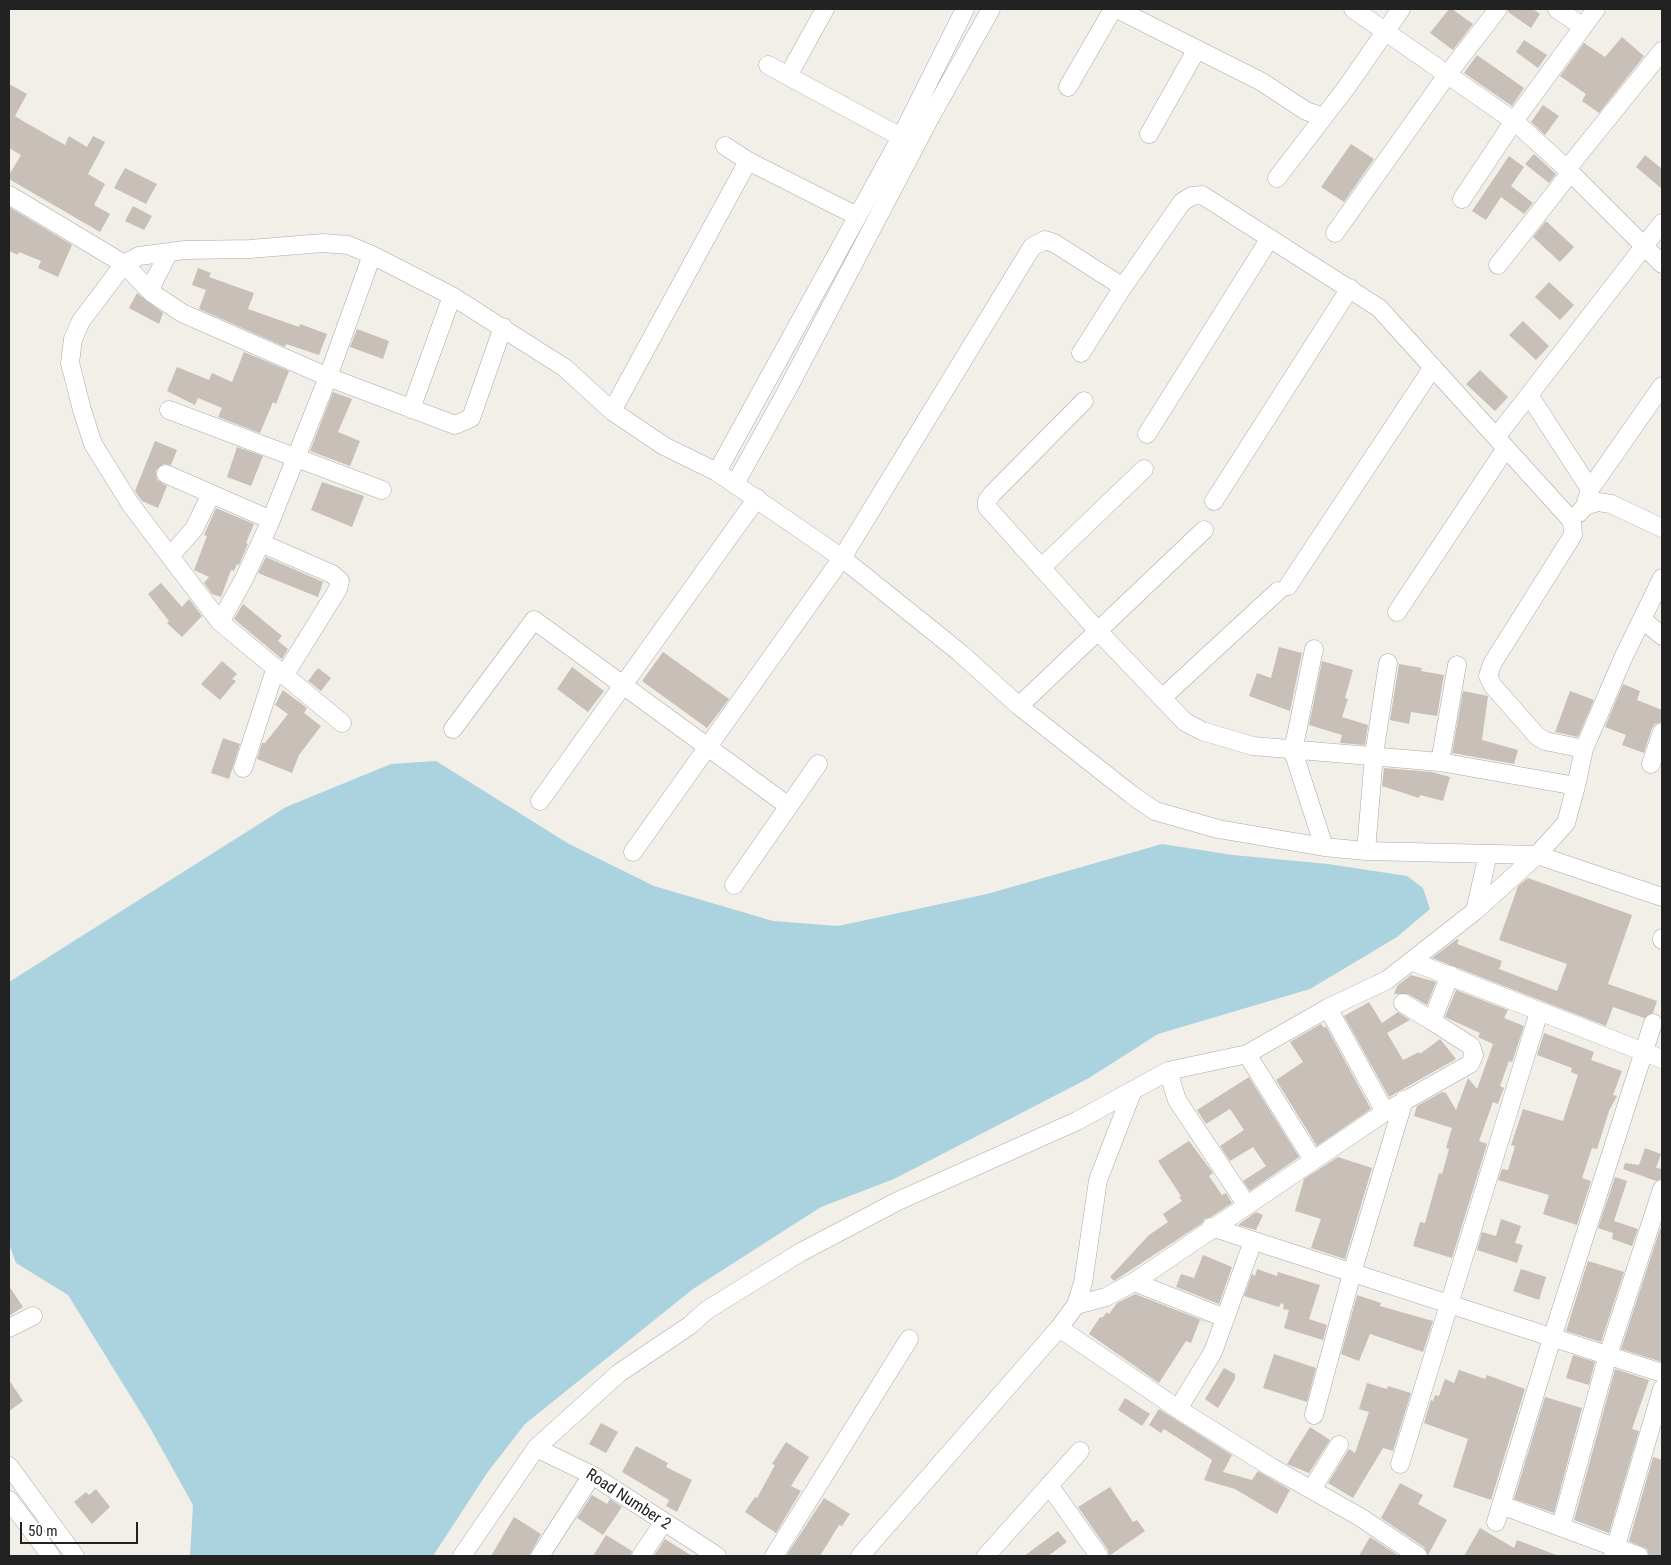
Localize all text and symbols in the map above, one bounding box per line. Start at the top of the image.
street label: Road Number 2 [582,1465,674,1535]
scale bar [22,1512,140,1544]
text: 50 m [28,1522,58,1540]

